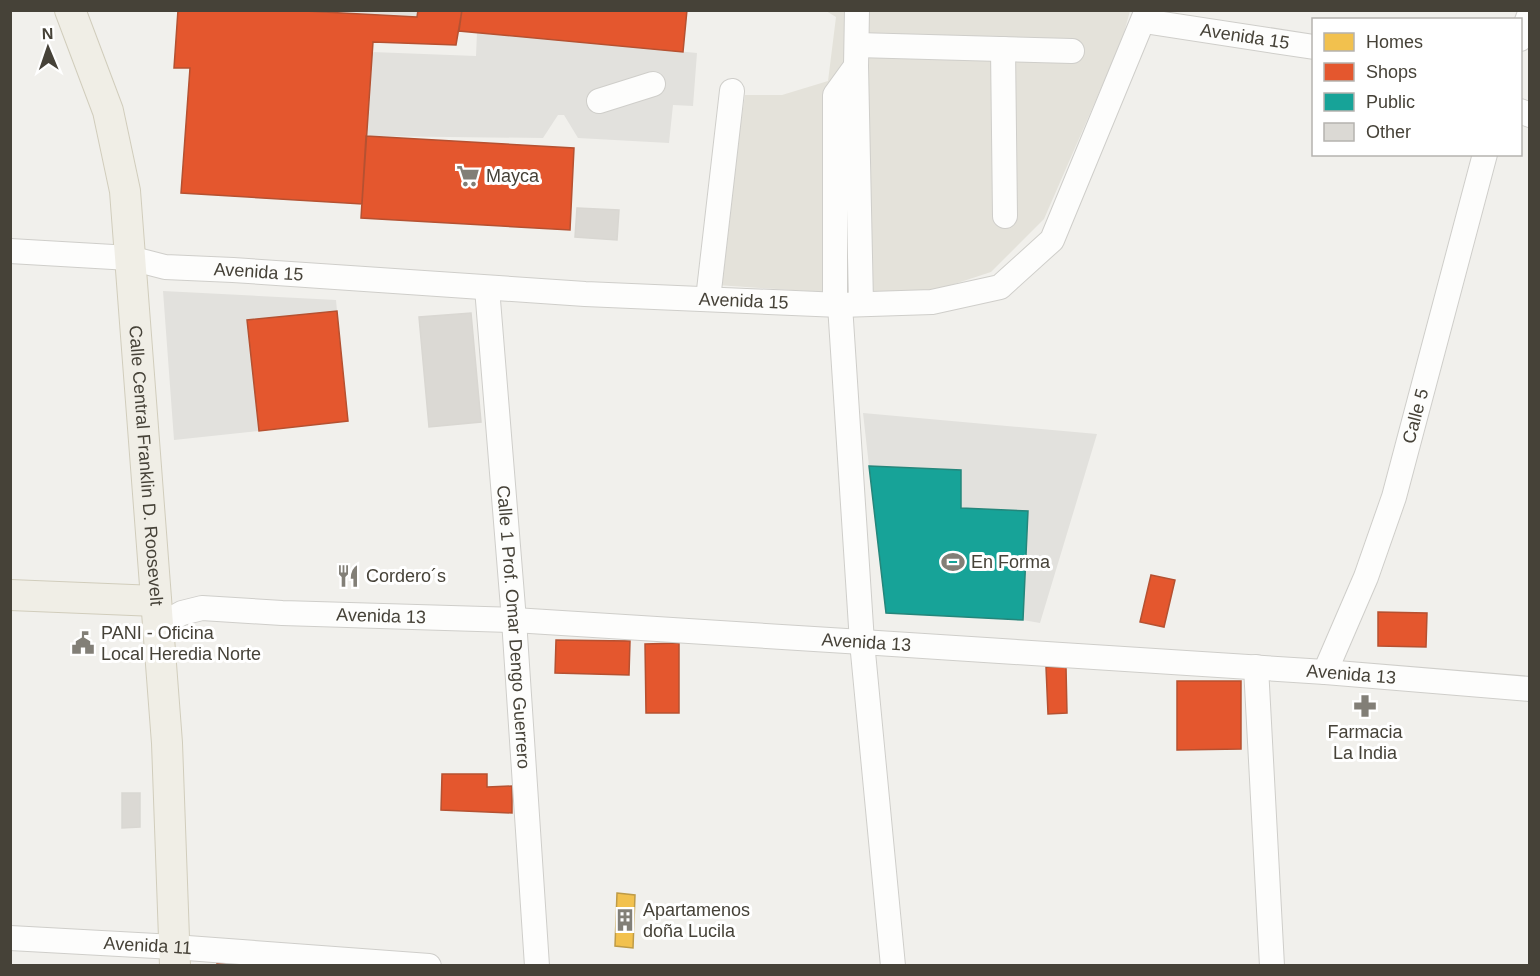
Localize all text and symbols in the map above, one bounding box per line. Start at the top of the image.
north arrow [18,18,78,78]
legend [1312,18,1522,156]
street label: Avenida 15 [1199,20,1291,53]
text: N [41,25,54,42]
text: Homes [1366,32,1423,52]
text: Shops [1366,62,1417,82]
text: Public [1366,92,1415,112]
text: Other [1366,122,1411,142]
supermarket icon: Mayca [455,163,481,189]
place label: Mayca [486,166,540,186]
street label: Avenida 15 [213,259,304,285]
street label: Avenida 15 [698,289,789,313]
street label: Calle Central Franklin D. Roosevelt [125,325,167,607]
street label: Calle 5 [1399,386,1432,446]
street label: Calle 1 Prof. Omar Dengo Guerrero [493,484,534,769]
sports icon: En Forma [940,549,966,575]
place label: En Forma [971,552,1051,572]
restaurant icon: Cordero´s [335,563,361,589]
place label: Cordero´s [366,566,446,586]
street label: Avenida 13 [336,605,426,627]
place label: PANI - Oficina Local Heredia Norte [101,623,261,664]
street label: Avenida 13 [821,629,912,655]
public building icon: PANI - Oficina Local Heredia Norte [70,630,96,656]
street label: Avenida 13 [1306,661,1397,688]
pharmacy icon: Farmacia La India [1352,693,1378,719]
place label: Farmacia La India [1327,722,1403,763]
place label: Apartamenos doña Lucila [643,900,750,941]
building icon: Apartamenos doña Lucila [612,907,638,933]
street label: Avenida 11 [103,933,193,958]

